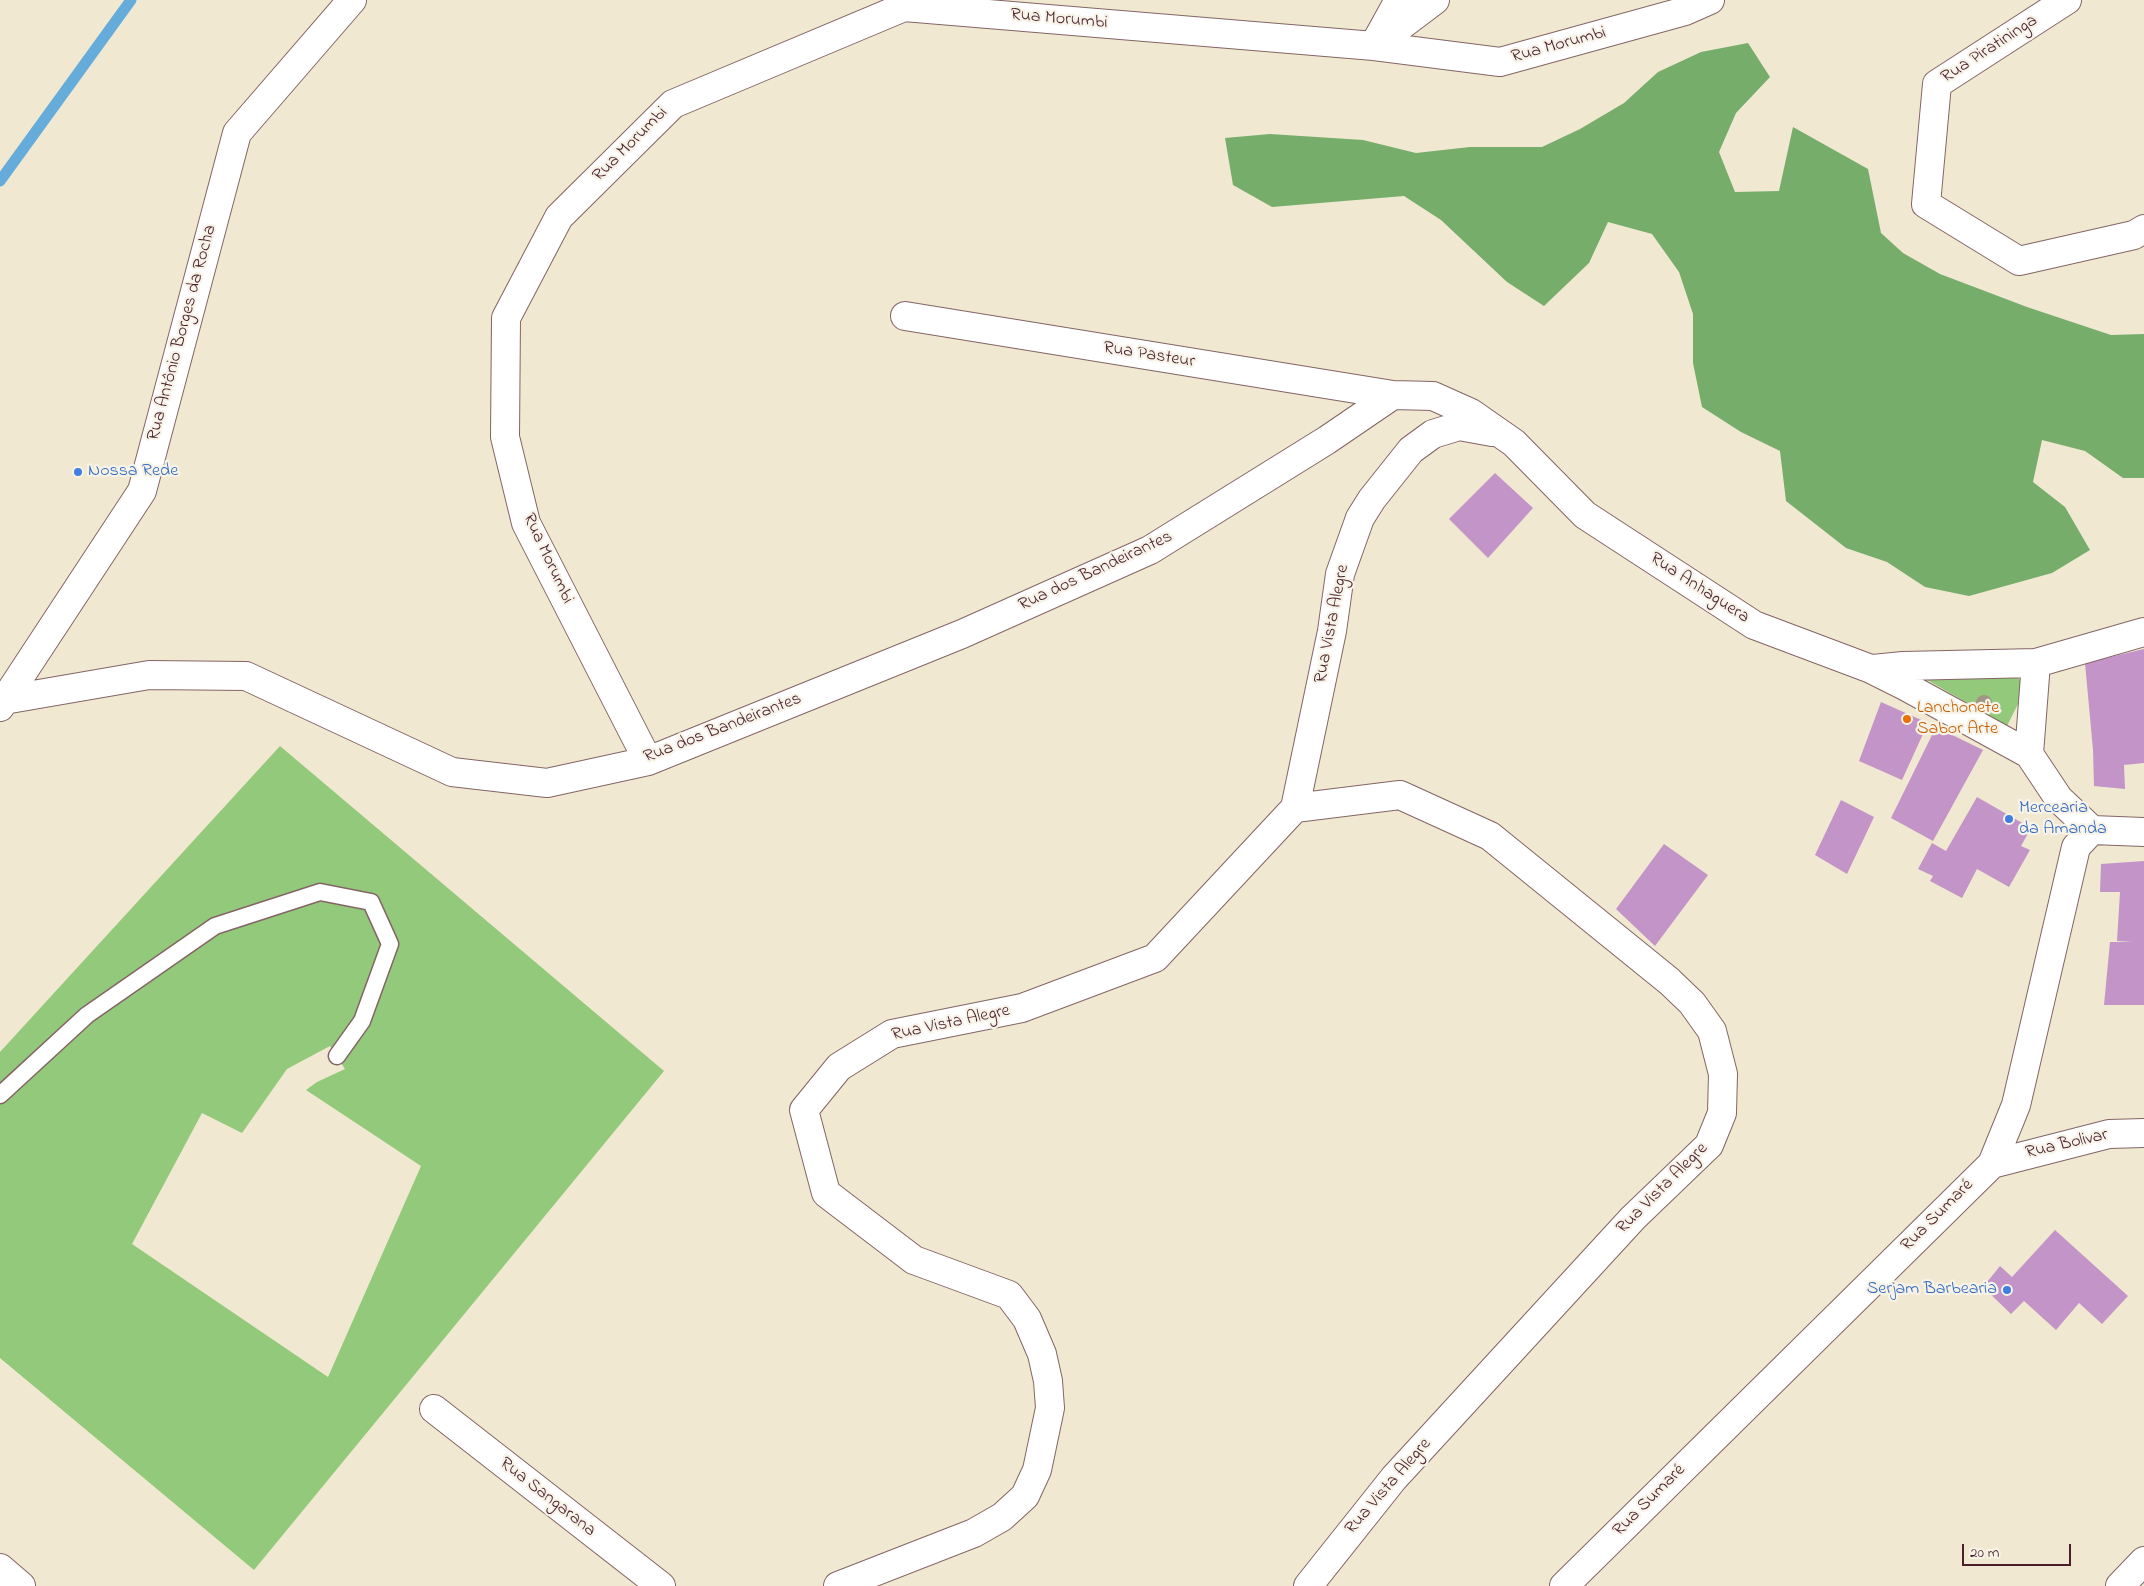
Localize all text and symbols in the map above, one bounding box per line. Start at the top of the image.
street label: Rua Morumbi [1010,5,1108,35]
street label: Rua Piratininga [1938,11,2042,89]
street label: Rua Morumbi [1509,23,1609,69]
street label: Rua Morumbi [589,103,673,187]
street label: Rua Antônio Borges da Rocha [144,223,222,443]
street label: Rua Pasteur [1102,338,1196,374]
place label: Nossa Rede [88,461,178,483]
marker: Nossa Rede [72,466,84,478]
street label: Rua Morumbi [517,510,577,608]
street label: Rua dos Bandeirantes [1016,527,1176,617]
street label: Rua Anhaguera [1645,549,1753,629]
street label: Rua Vista Alegre [1311,563,1355,685]
street label: Rua dos Bandeirantes [641,689,805,769]
place label: Lanchonete Sabor Arte [1917,698,1999,741]
marker: Lanchonete Sabor Arte [1901,713,1913,725]
place label: Mercearia da Amanda [2019,798,2107,841]
marker: Mercearia da Amanda [2003,813,2015,825]
street label: Rua Vista Alegre [890,1001,1012,1047]
street label: Rua Bolivar [2024,1125,2110,1165]
street label: Rua Vista Alegre [1613,1139,1713,1239]
street label: Rua Sumaré [1897,1175,1979,1257]
place label: Serjam Barbearia [1867,1279,1997,1301]
marker: Serjam Barbearia [2001,1284,2013,1296]
street label: Rua Vista Alegre [1341,1434,1437,1540]
street label: Rua Sangarana [495,1454,599,1542]
street label: Rua Sumaré [1609,1460,1691,1542]
scale bar [1964,1534,2073,1566]
text: 20 m [1970,1542,1999,1564]

